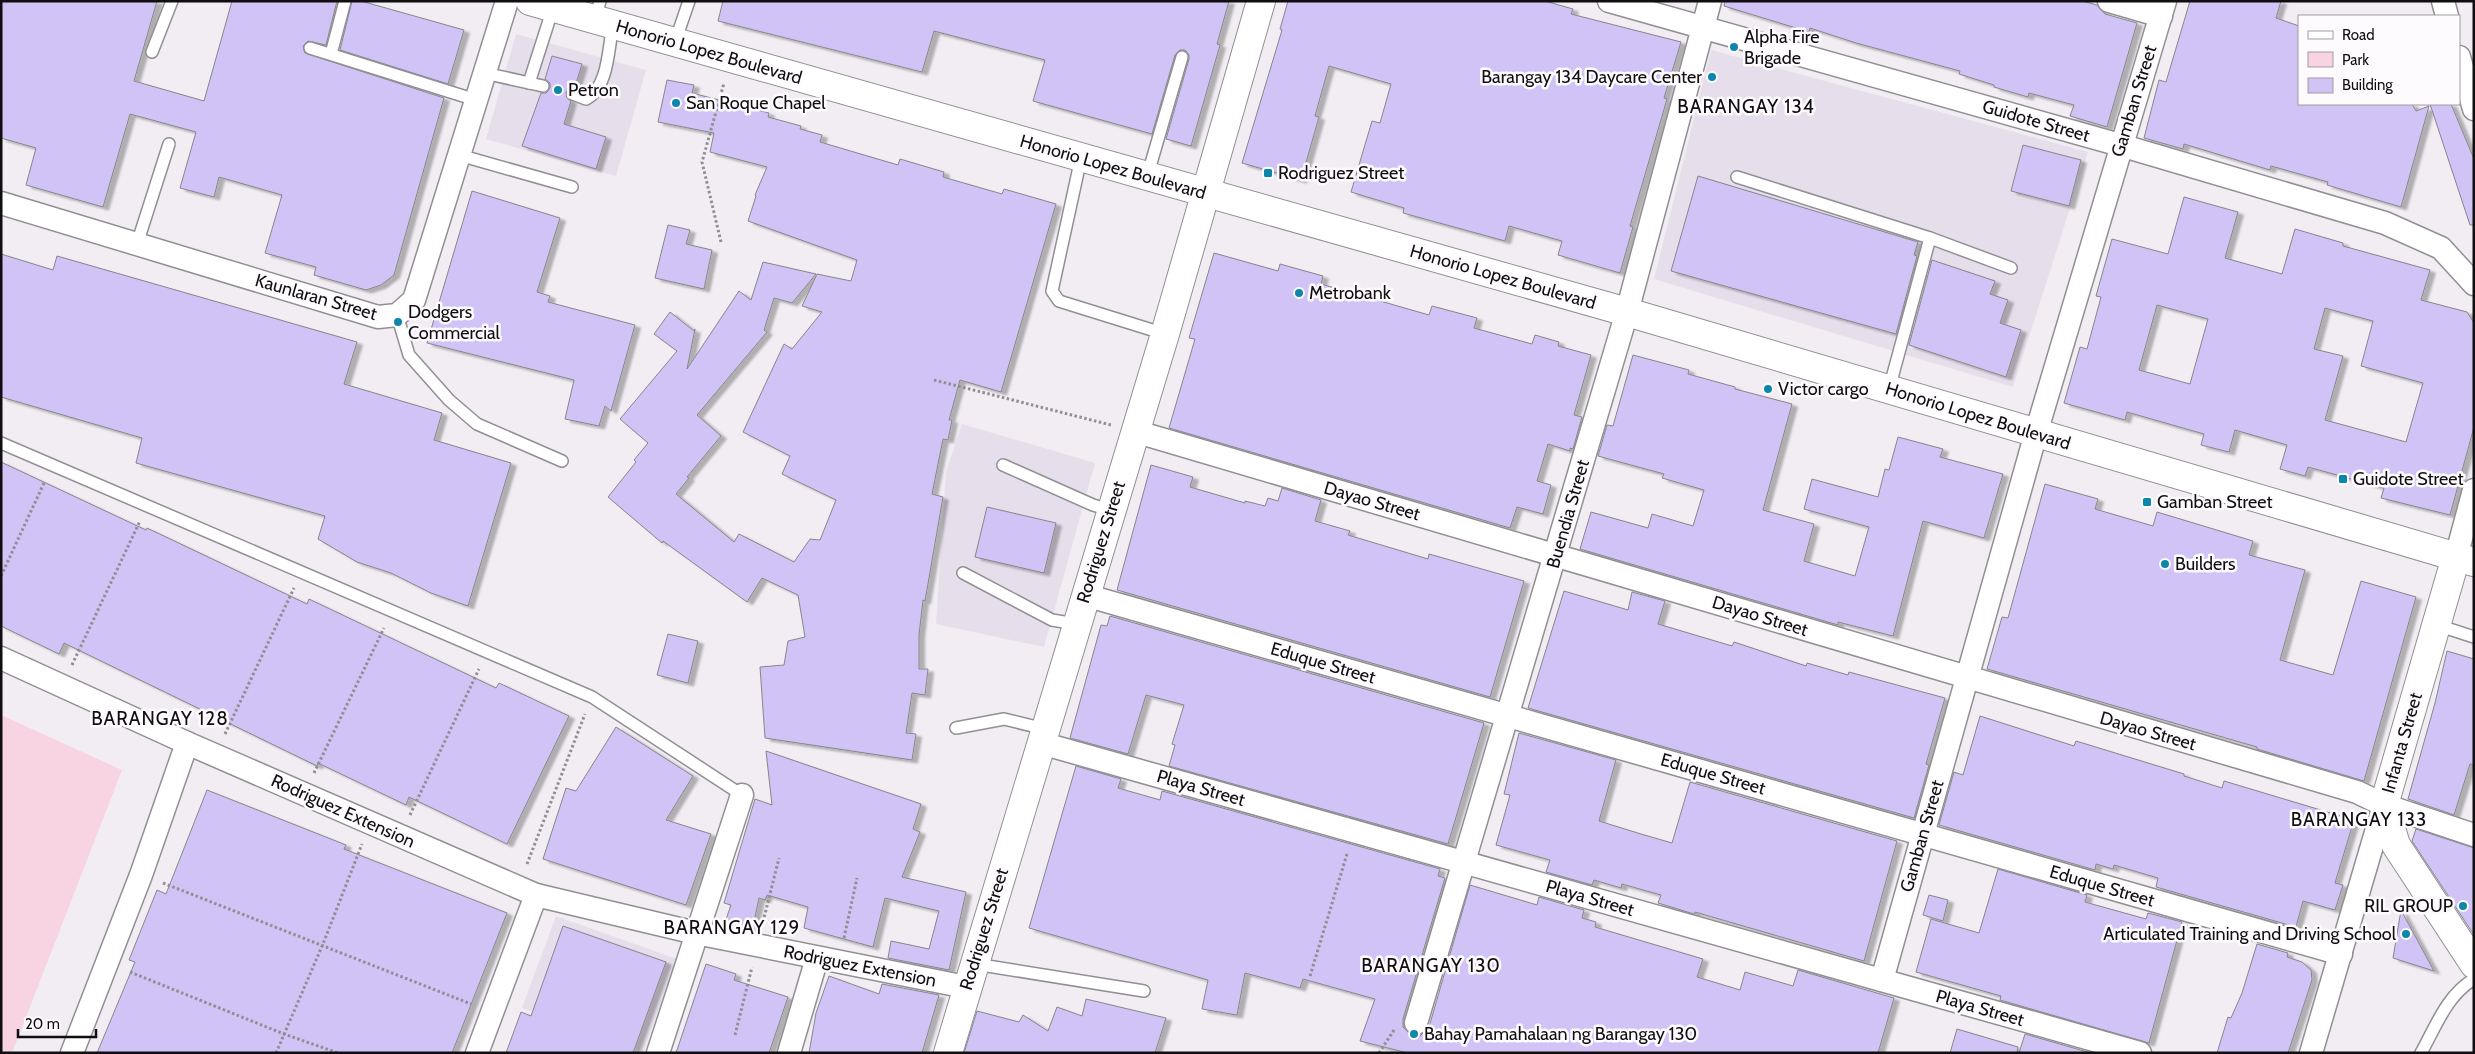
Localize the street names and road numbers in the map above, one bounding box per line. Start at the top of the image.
street label: Honorio Lopez Boulevard [613,15,805,89]
street label: Gamban Street [2107,43,2161,159]
street label: Guidote Street [1980,95,2092,147]
street label: Honorio Lopez Boulevard [1017,130,1209,204]
street label: Honorio Lopez Boulevard [1407,240,1599,314]
street label: Kaunlaran Street [253,269,379,325]
street label: Honorio Lopez Boulevard [1883,377,2073,455]
street label: Buendia Street [1542,457,1594,571]
street label: Dayao Street [1321,477,1423,525]
street label: Rodriguez Street [1072,478,1130,606]
street label: Dayao Street [1709,591,1811,641]
street label: Eduque Street [1268,638,1378,688]
street label: Infanta Street [2377,690,2427,796]
street label: Dayao Street [2097,707,2199,755]
street label: Eduque Street [1658,749,1768,799]
street label: Playa Street [1154,765,1248,811]
street label: Rodriguez Extension [268,769,418,853]
street label: Gamban Street [1896,777,1948,895]
street label: Eduque Street [2047,861,2157,911]
street label: Rodriguez Street [955,865,1013,993]
street label: Playa Street [1543,875,1637,921]
street label: Rodriguez Extension [782,940,938,992]
street label: Playa Street [1933,985,2027,1031]

